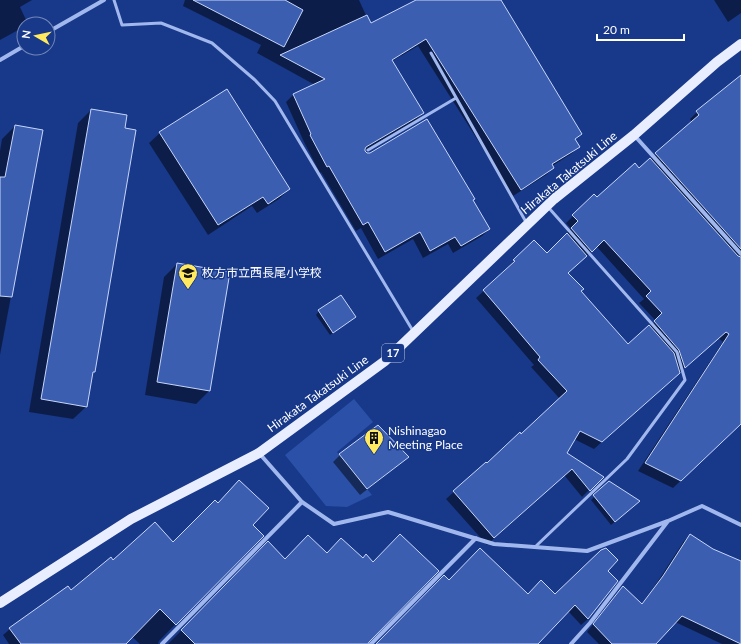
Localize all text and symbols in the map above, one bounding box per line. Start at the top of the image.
north arrow [16,16,56,56]
scale bar [597,16,684,42]
text: 20 m [603,22,630,37]
text: N [19,29,33,40]
street label: Hirakata Takatsuki Line [517,128,620,217]
school or university icon: 枚方市立西長尾小学校 [177,262,199,290]
place label: 枚方市立西長尾小学校 [202,265,322,280]
road number: 17 [382,344,404,362]
street label: Hirakata Takatsuki Line [264,352,371,435]
place label: Nishinagao Meeting Place [388,423,463,452]
building icon: Nishinagao Meeting Place [363,427,385,455]

